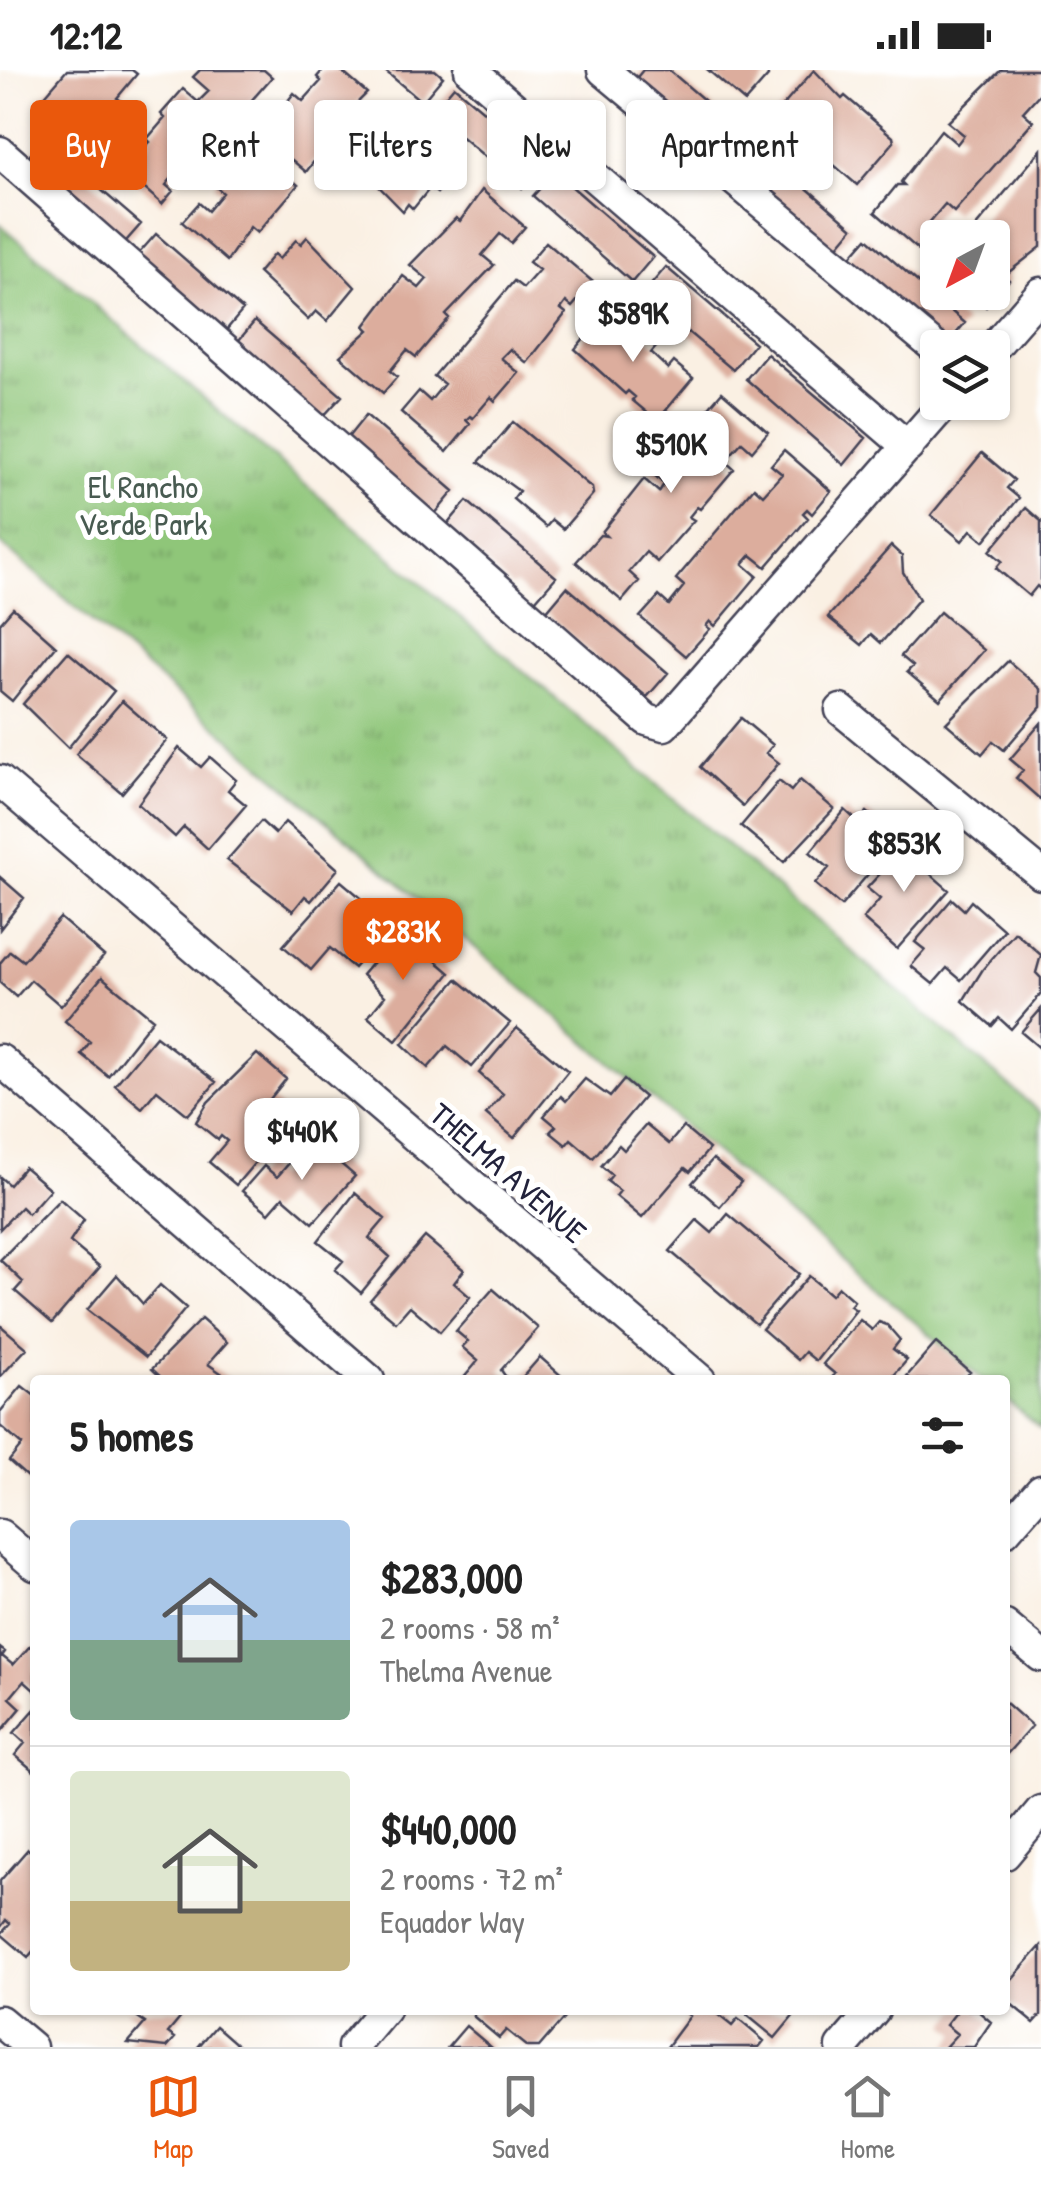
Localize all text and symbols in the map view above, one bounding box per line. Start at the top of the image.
text: 12:12 [50,9,122,61]
chip: Buy [30,100,147,190]
chip: Rent [167,100,294,190]
chip: Filters [314,100,467,190]
chip: New [487,100,606,190]
chip: Apartment [626,100,833,190]
north arrow [920,220,1010,310]
map controls [920,220,1010,420]
pin: $589K [563,280,703,365]
text: $589K [597,291,669,334]
button: layers [920,330,1010,420]
pin: $510K [601,411,741,496]
text: $510K [635,422,707,465]
park label: El Rancho Verde Park [78,465,208,545]
pin: $853K [834,810,974,895]
text: $853K [867,821,941,864]
pin: $283K [333,898,473,983]
text: $283K [365,909,441,952]
street label: THELMA AVENUE [421,1093,596,1253]
pin: $440K [232,1098,372,1183]
text: $440K [266,1109,338,1152]
text: 5 homes [70,1407,193,1464]
icon: filters [915,1408,970,1463]
text: $283,000 [380,1549,523,1606]
icon: home [150,1560,270,1680]
text: 2 rooms · 58 m² [380,1606,560,1649]
text: Thelma Avenue [380,1649,552,1692]
text: $440,000 [380,1800,517,1857]
icon: home [150,1811,270,1931]
text: 2 rooms · 72 m² [380,1857,563,1900]
text: Equador Way [380,1900,525,1943]
tab: Map [146,2069,201,2167]
tab: Saved [492,2069,549,2167]
tab: Home [840,2069,895,2167]

